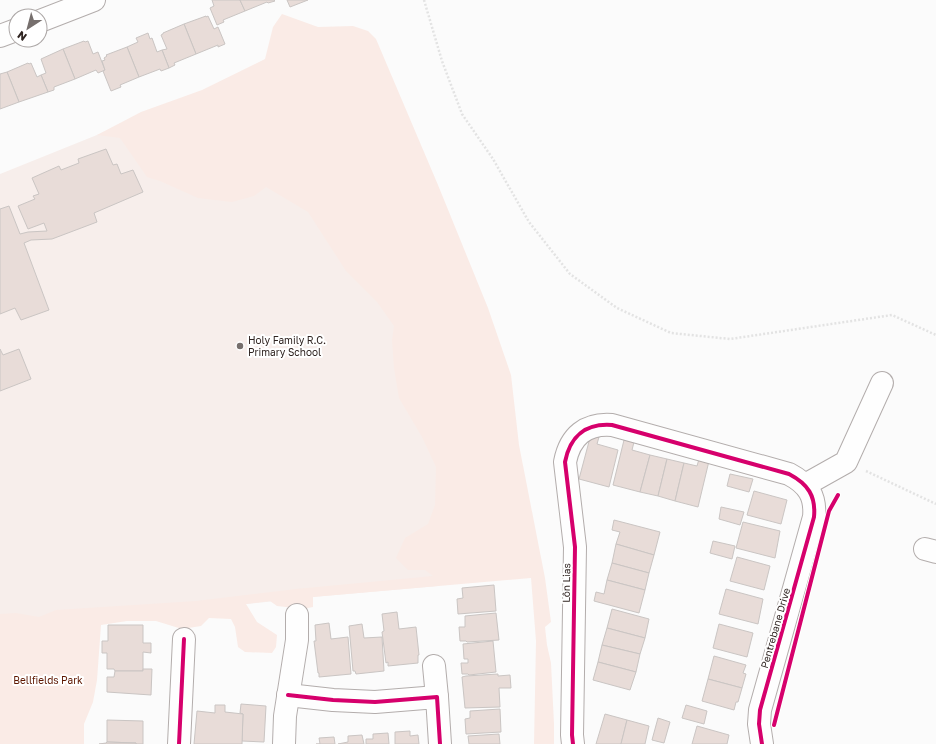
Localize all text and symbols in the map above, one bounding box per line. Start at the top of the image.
north arrow [8,8,48,48]
text: N [15,29,29,44]
place label: Holy Family R.C. Primary School [248,334,326,358]
marker: Holy Family R.C. Primary School [235,341,245,351]
street label: Lôn Lias [560,563,572,603]
street label: Pentrebane Drive [758,586,792,670]
park label: Bellfields Park [13,674,83,686]

